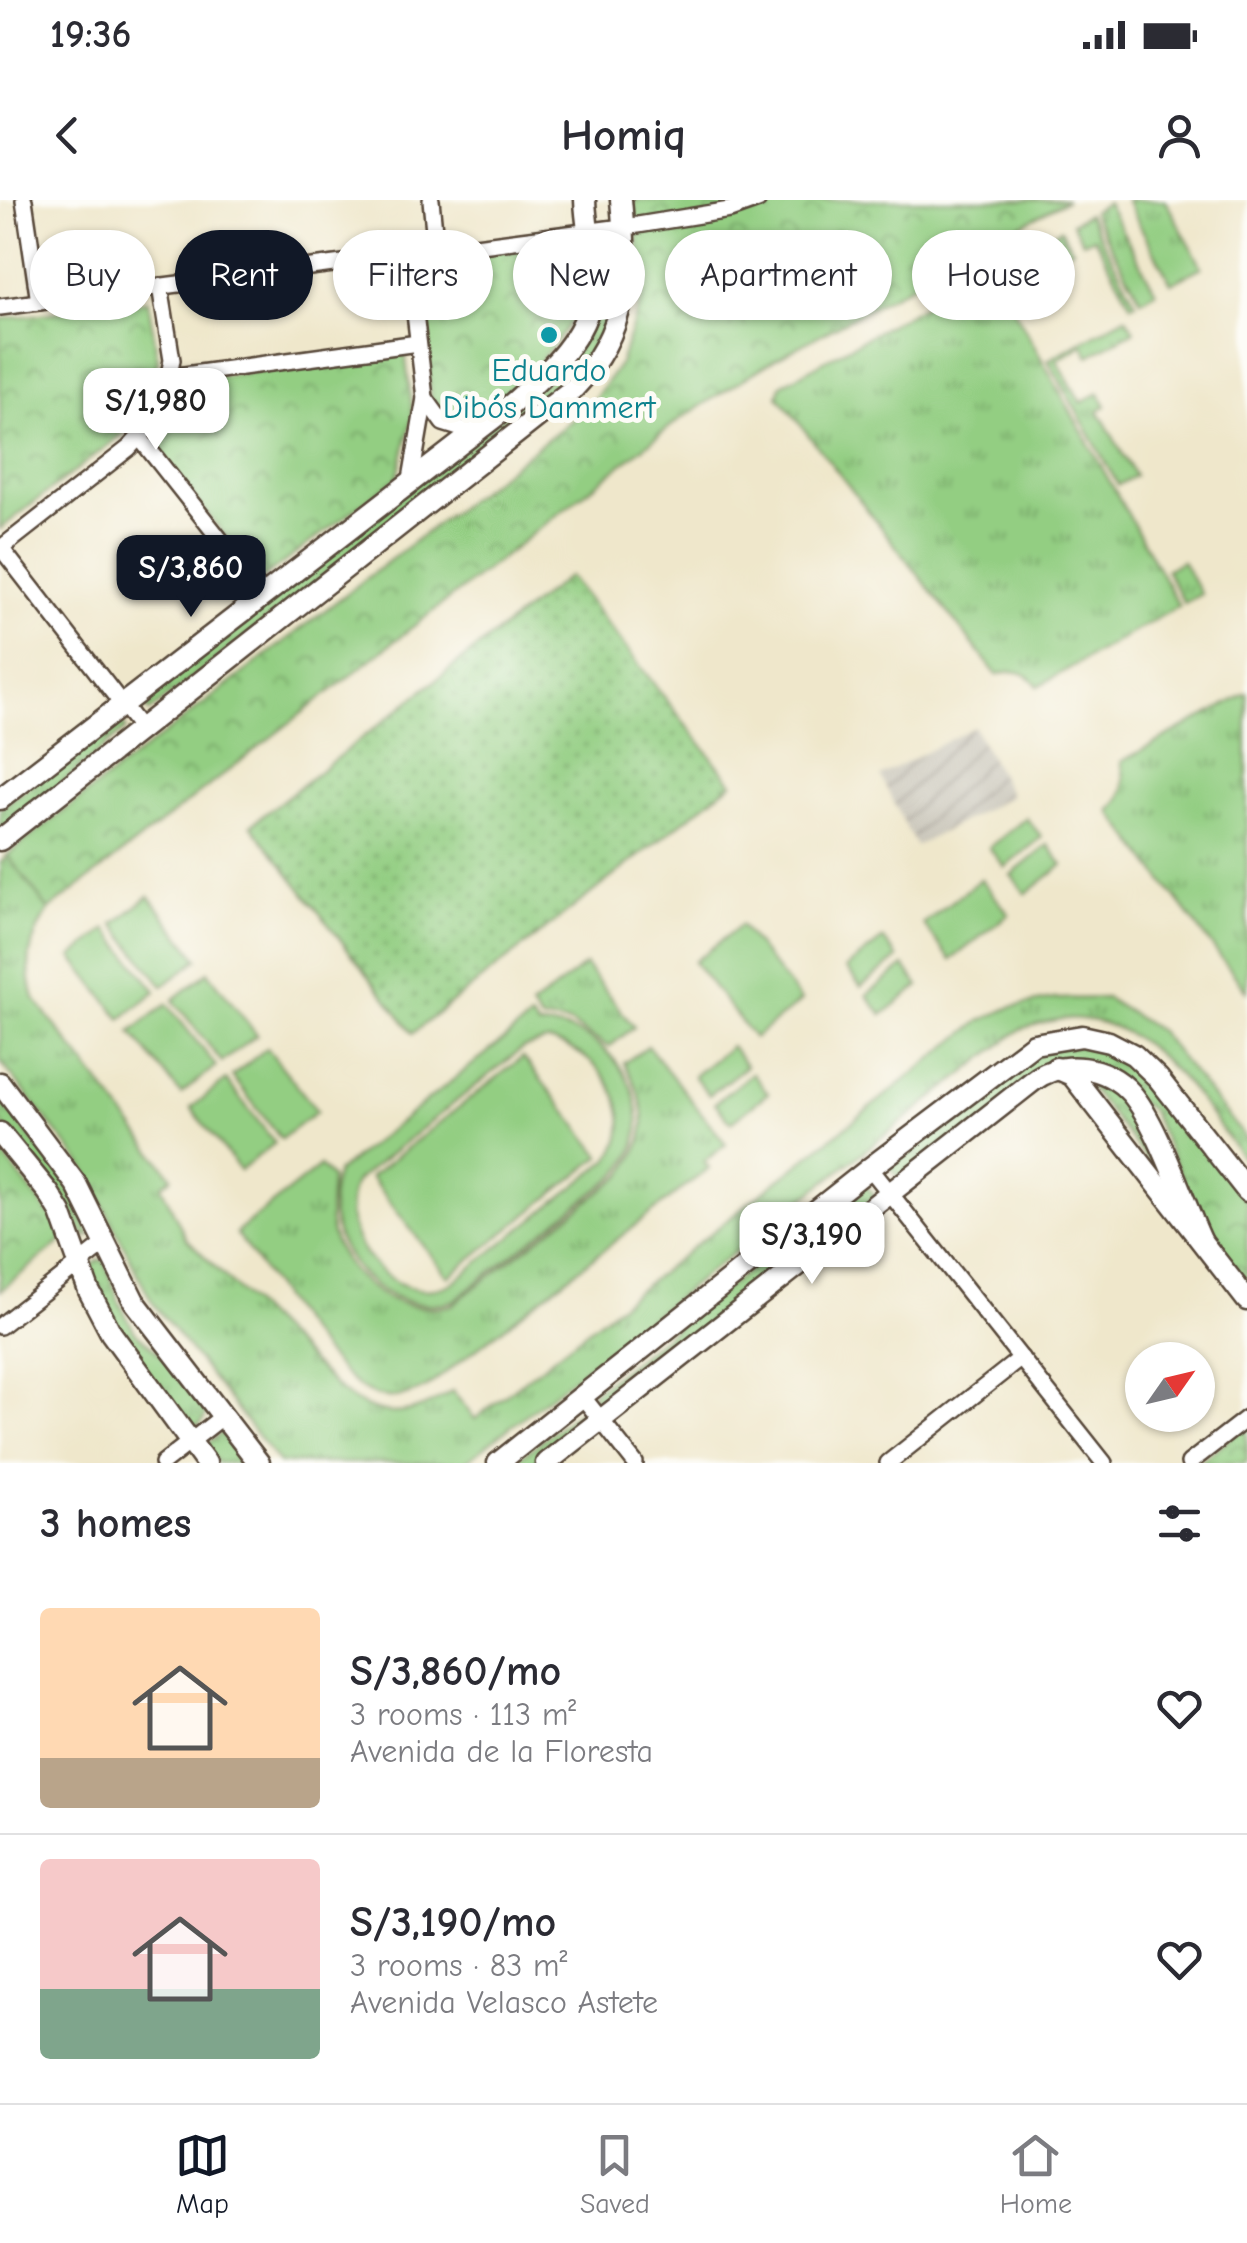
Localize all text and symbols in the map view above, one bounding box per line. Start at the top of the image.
text: 19:36 [50,13,131,57]
icon: back [40,108,95,163]
icon: person [1152,108,1207,163]
text: Homiq [561,109,686,161]
chip: Buy [30,230,155,320]
chip: Rent [175,230,313,320]
chip: Filters [333,230,493,320]
chip: New [513,230,645,320]
chip: Apartment [665,230,892,320]
chip: House [912,230,1075,320]
marker: Eduardo Dibós Dammert [538,324,560,346]
place label: Eduardo Dibós Dammert [443,352,656,426]
pin: S/1,980 [64,368,248,453]
text: S/1,980 [105,382,207,419]
pin: S/3,860 [99,535,283,620]
text: S/3,860 [139,549,243,586]
pin: S/3,190 [720,1202,904,1287]
text: S/3,190 [762,1216,863,1253]
north arrow [1125,1342,1215,1432]
map controls [1125,1342,1215,1432]
icon: filters [1152,1496,1207,1551]
text: 3 homes [40,1499,191,1548]
text: S/3,860/mo [350,1647,561,1696]
icon: home [120,1648,240,1768]
icon: heart [1152,1681,1207,1736]
text: 3 rooms · 113 m² [350,1696,576,1733]
text: Avenida de la Floresta [350,1733,653,1770]
text: S/3,190/mo [350,1898,556,1947]
icon: home [120,1899,240,2019]
icon: heart [1152,1932,1207,1987]
text: 3 rooms · 83 m² [350,1947,567,1984]
text: Avenida Velasco Astete [350,1984,658,2021]
tab: Map [175,2128,230,2220]
tab: Saved [580,2128,650,2220]
tab: Home [1000,2128,1072,2220]

